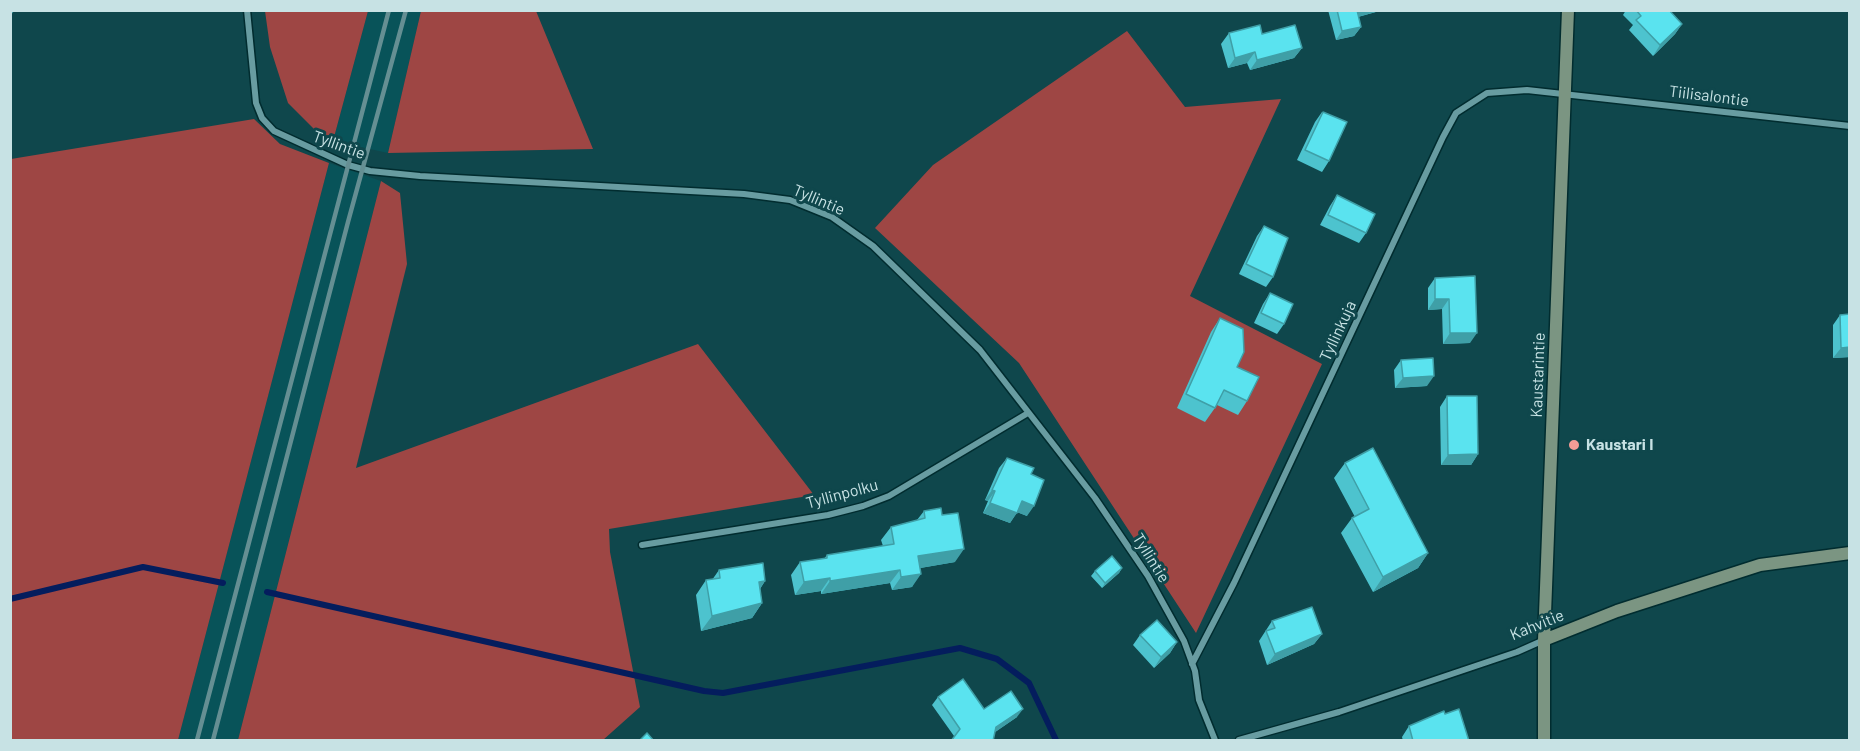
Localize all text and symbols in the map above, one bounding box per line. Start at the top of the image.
street label: Tiilisalontie [1668,82,1750,110]
street label: Tyllintie [310,127,368,163]
street label: Tyllintie [790,181,848,219]
street label: Tyllinkuja [1316,298,1360,364]
street label: Kaustarintie [1527,332,1549,418]
place label: Kaustari I [1586,435,1653,455]
marker: Kaustari I [1567,438,1581,452]
street label: Tyllinpolku [804,475,880,513]
street label: Tyllintie [1128,530,1174,586]
street label: Kahvitie [1507,606,1567,644]

